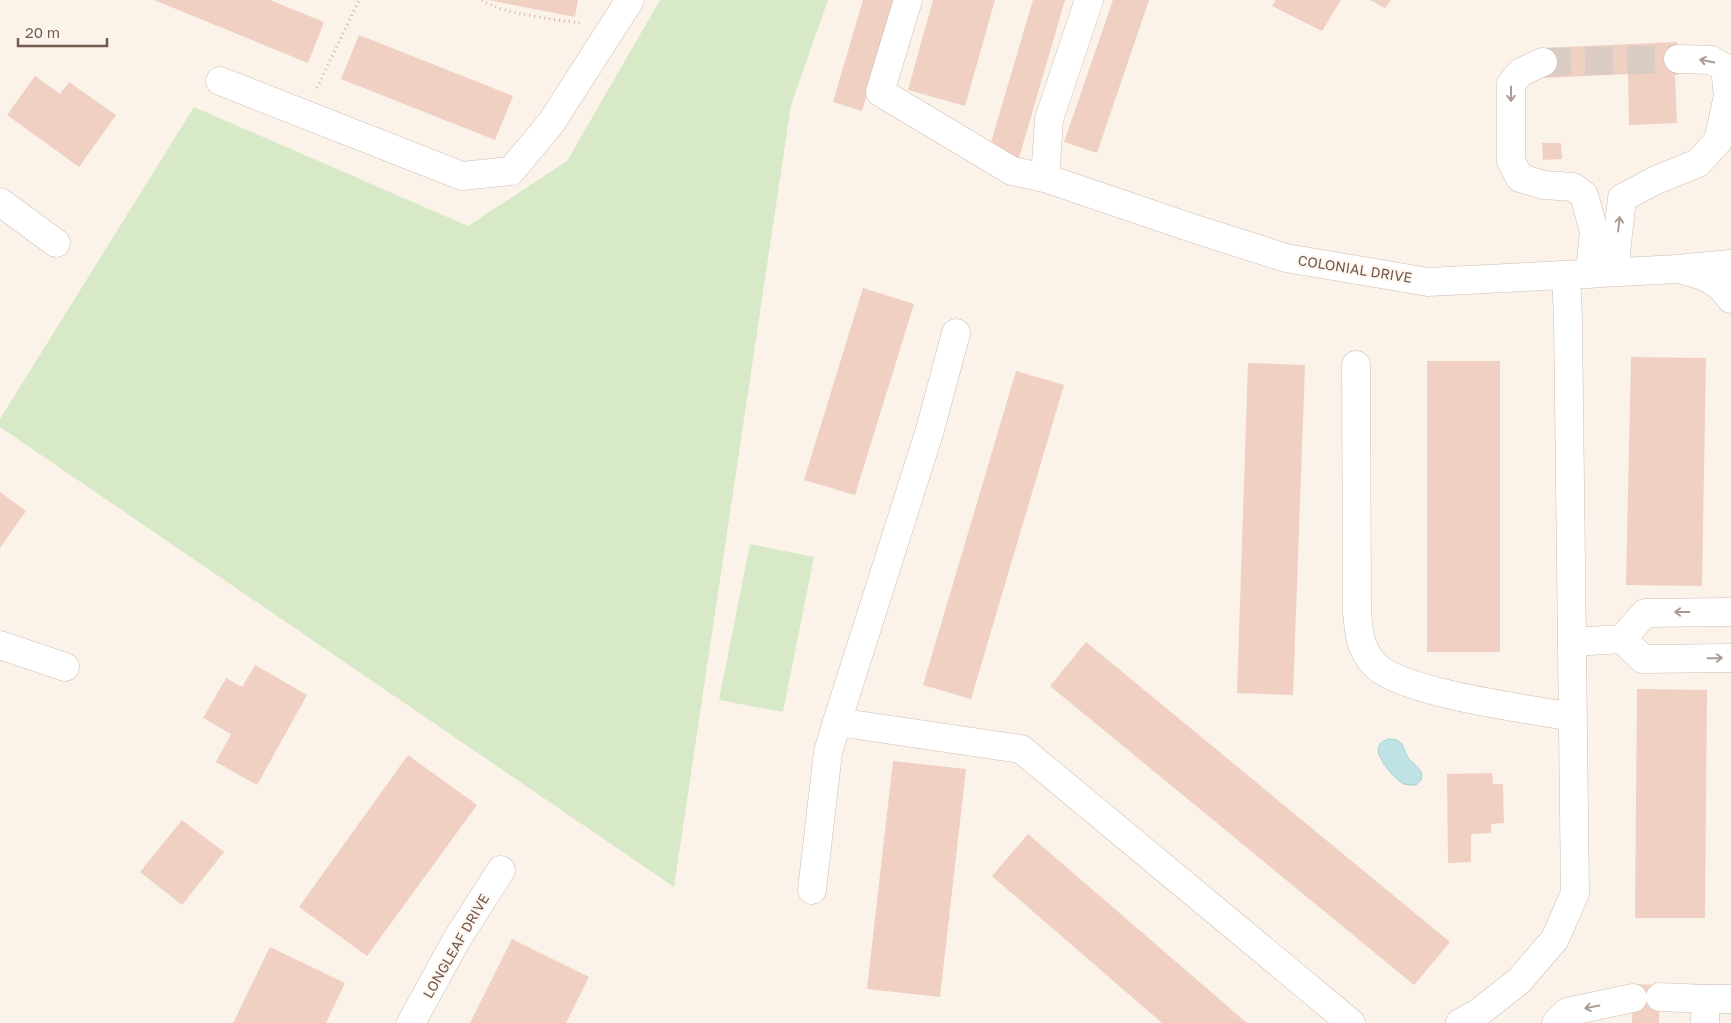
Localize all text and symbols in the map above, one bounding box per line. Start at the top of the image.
scale bar [18,15,106,47]
text: 20 m [25,23,60,41]
one-way arrow [1700,56,1716,66]
one-way arrow [1506,85,1516,101]
one-way arrow [1614,216,1624,232]
street label: COLONIAL DRIVE [1297,251,1413,286]
one-way arrow [1675,607,1691,617]
one-way arrow [1706,653,1723,663]
street label: LONGLEAF DRIVE [419,891,492,1001]
one-way arrow [1584,1002,1600,1012]

